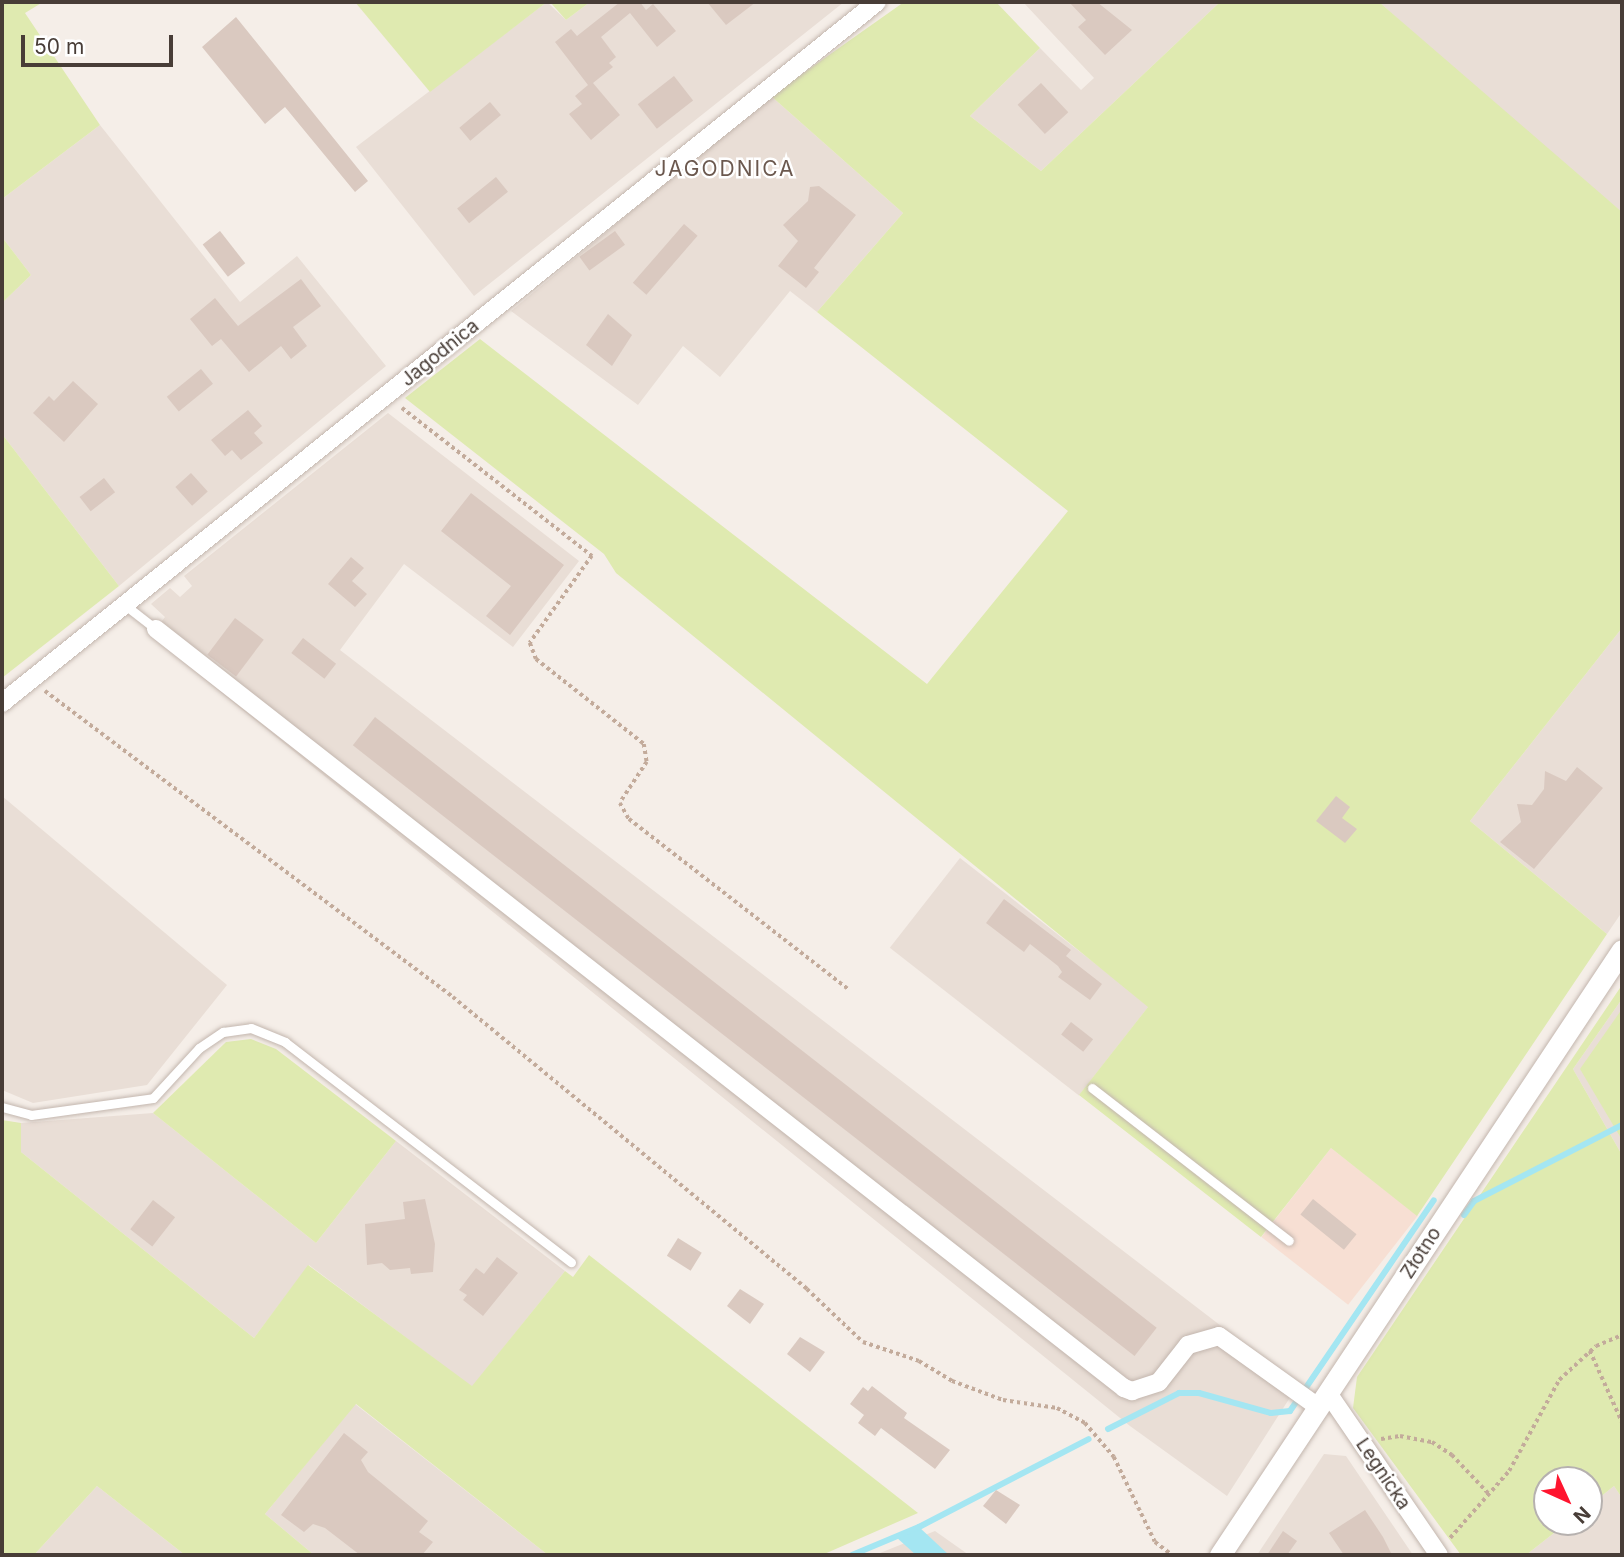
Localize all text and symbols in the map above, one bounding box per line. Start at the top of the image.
scale bar [24,21,177,65]
text: 50 m [34,34,84,59]
district label: JAGODNICA [656,156,794,182]
street label: Jagodnica [396,315,484,391]
street label: Złotno [1396,1223,1446,1283]
street label: Legnicka [1351,1434,1415,1514]
north arrow [1533,1466,1603,1536]
text: N [1569,1502,1595,1528]

